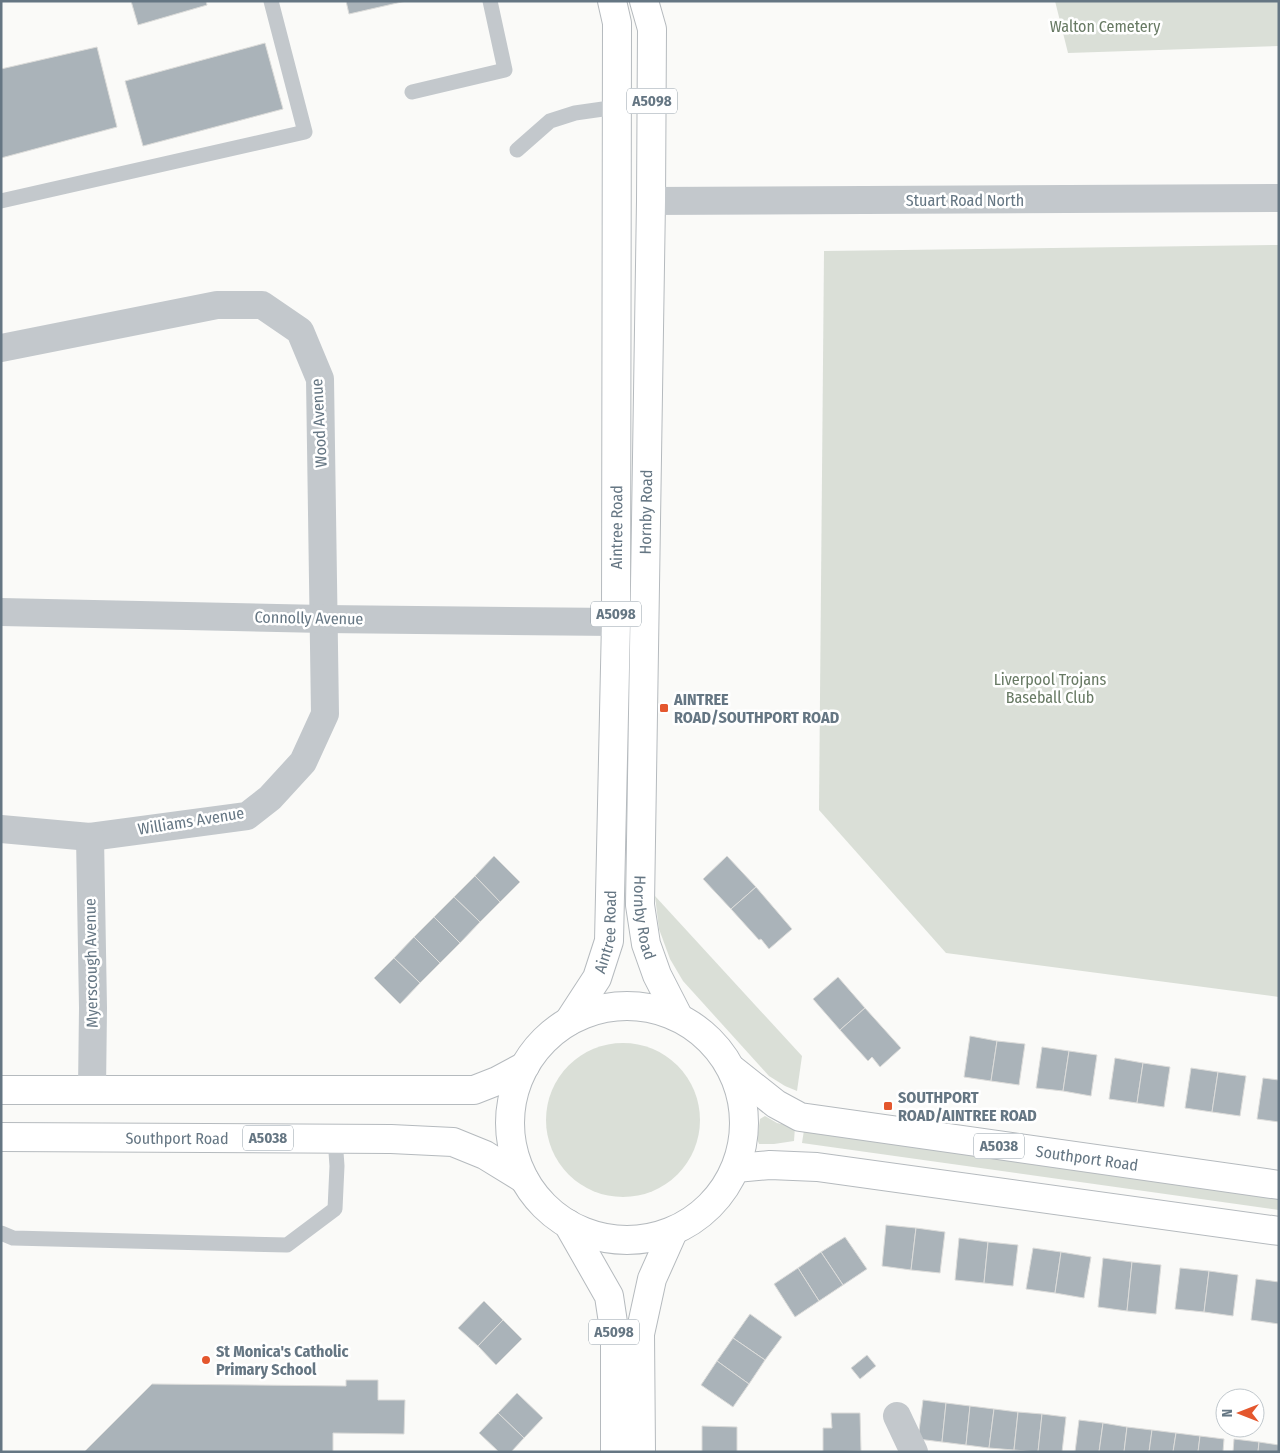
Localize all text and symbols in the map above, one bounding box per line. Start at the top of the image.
park label: Walton Cemetery [1050,17,1161,36]
road number: A5098 [627,88,677,114]
street label: Stuart Road North [906,191,1024,210]
street label: Wood Avenue [307,378,331,468]
street label: Hornby Road [636,470,656,554]
street label: Aintree Road [607,485,626,569]
road number: A5098 [591,602,641,626]
street label: Connolly Avenue [254,608,364,628]
park label: Liverpool Trojans Baseball Club [994,670,1106,707]
place label: AINTREE ROAD/SOUTHPORT ROAD [673,690,840,727]
marker: AINTREE ROAD/SOUTHPORT ROAD [658,702,670,714]
street label: Williams Avenue [137,803,246,839]
street label: Hornby Road [630,875,660,962]
street label: Aintree Road [590,890,620,976]
street label: Myerscough Avenue [80,898,102,1028]
place label: SOUTHPORT ROAD/AINTREE ROAD [898,1088,1037,1125]
marker: SOUTHPORT ROAD/AINTREE ROAD [882,1100,894,1112]
road number: A5038 [243,1126,293,1150]
street label: Southport Road [125,1128,229,1148]
road number: A5038 [974,1134,1024,1158]
street label: Southport Road [1035,1141,1139,1174]
road number: A5098 [589,1320,639,1344]
place label: St Monica's Catholic Primary School [216,1342,348,1379]
marker: St Monica's Catholic Primary School [200,1354,212,1366]
north arrow [1215,1388,1265,1438]
text: N [1219,1409,1236,1417]

